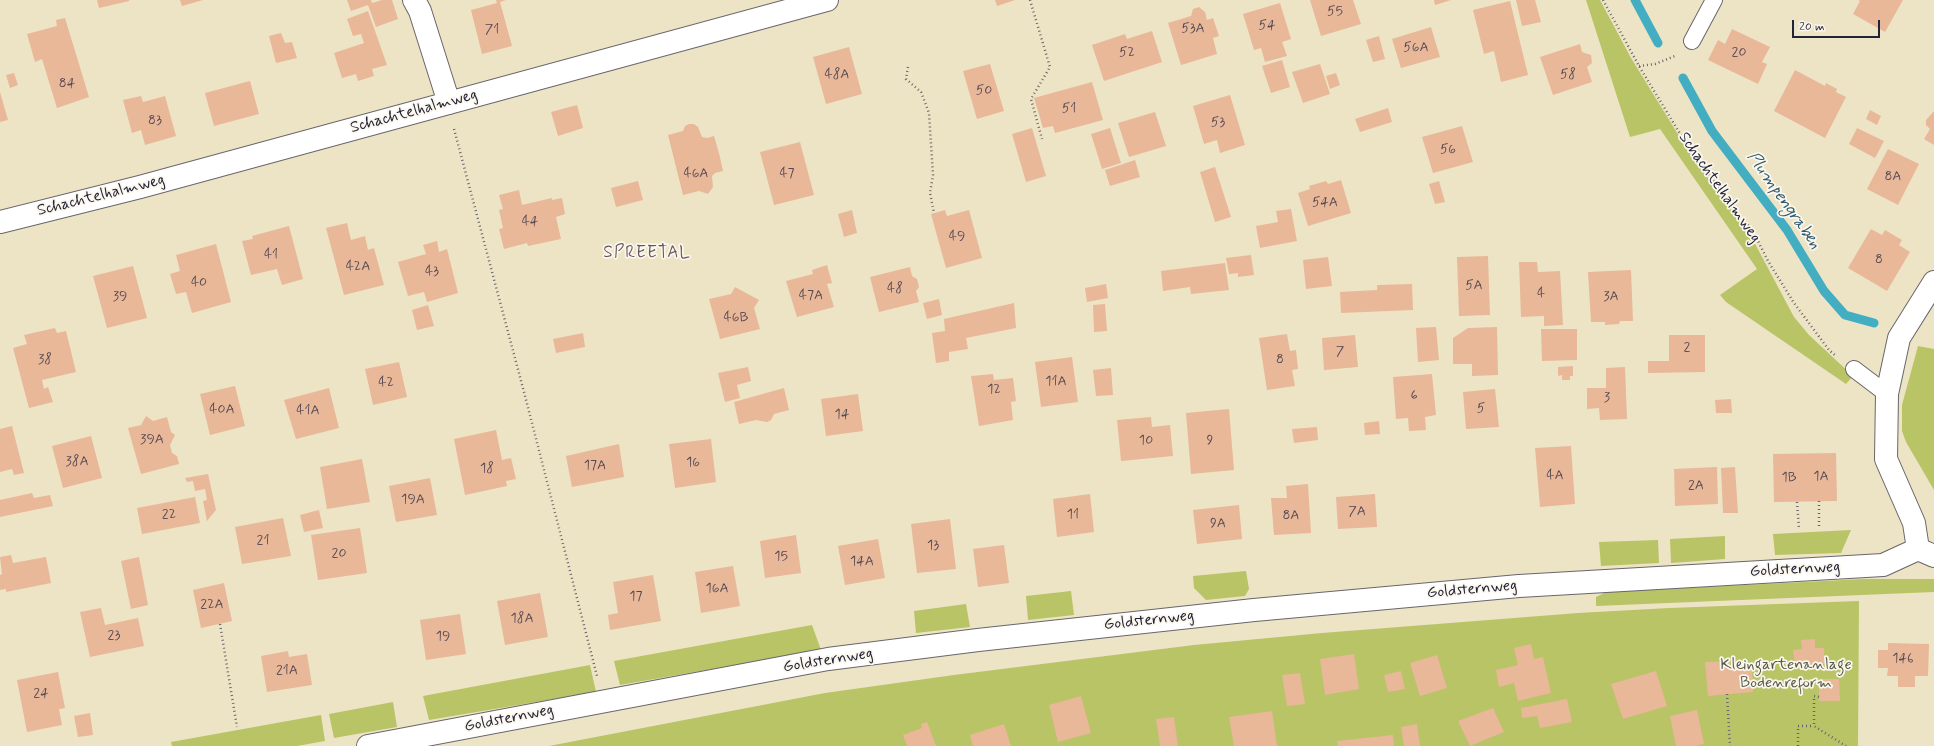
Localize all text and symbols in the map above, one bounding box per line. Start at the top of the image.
house number: 55 [1327,4,1343,20]
scale bar [1794,12,1882,38]
house number: 54 [1259,18,1275,34]
text: 20 m [1799,19,1825,35]
house number: 53A [1181,21,1205,37]
house number: 71 [485,22,499,38]
house number: 56A [1403,40,1429,56]
house number: 52 [1119,45,1135,61]
house number: 20 [1732,45,1746,61]
house number: 48A [825,67,849,83]
house number: 58 [1560,67,1576,83]
house number: 84 [59,76,75,92]
house number: 50 [976,83,992,99]
street label: Schachtelhalmweg [348,86,480,138]
house number: 51 [1062,101,1076,117]
house number: 83 [148,113,162,129]
house number: 53 [1211,115,1225,131]
street label: Schachtelhalmweg [1674,129,1764,247]
house number: 56 [1440,142,1456,158]
water label: Plumpengraben [1742,148,1824,254]
house number: 46A [683,166,709,182]
house number: 47 [779,166,795,182]
house number: 8A [1884,169,1902,185]
street label: Schachtelhalmweg [35,171,167,221]
house number: 54A [1312,195,1338,211]
house number: 44 [522,214,538,230]
house number: 49 [949,229,965,245]
district label: SPREETAL [602,243,692,263]
house number: 41 [264,247,278,263]
house number: 8 [1875,252,1883,268]
house number: 42A [346,259,370,275]
house number: 43 [425,264,439,280]
house number: 40 [191,275,207,291]
house number: 5A [1465,278,1483,294]
house number: 48 [887,281,903,297]
house number: 4 [1537,286,1545,302]
house number: 47A [799,288,823,304]
house number: 39 [113,289,127,305]
house number: 3A [1603,289,1619,305]
house number: 46B [724,310,748,326]
house number: 2 [1684,340,1690,356]
house number: 7 [1336,344,1344,360]
house number: 38 [38,352,52,368]
house number: 8 [1276,352,1284,368]
house number: 11A [1045,374,1067,390]
house number: 42 [378,375,394,391]
house number: 12 [987,382,1001,398]
house number: 6 [1410,388,1418,404]
house number: 3 [1604,390,1610,406]
house number: 5 [1477,401,1485,417]
house number: 40A [209,402,235,418]
house number: 41A [296,403,320,419]
house number: 14 [835,407,849,423]
house number: 39A [140,432,164,448]
house number: 10 [1139,433,1153,449]
house number: 9 [1207,433,1213,449]
house number: 38A [65,454,89,470]
house number: 16 [686,455,700,471]
house number: 17A [584,458,606,474]
house number: 18 [480,461,494,477]
house number: 4A [1546,468,1564,484]
house number: 1A [1813,469,1829,485]
house number: 1B [1781,470,1797,486]
house number: 2A [1688,478,1704,494]
house number: 19A [401,492,425,508]
house number: 7A [1348,504,1366,520]
house number: 22 [162,507,176,523]
house number: 11 [1067,507,1079,523]
house number: 8A [1282,508,1300,524]
house number: 9A [1210,516,1226,532]
house number: 21 [257,533,269,549]
house number: 13 [927,538,939,554]
house number: 20 [332,546,346,562]
house number: 15 [774,549,788,565]
house number: 14A [850,554,874,570]
street label: Goldsternweg [1749,558,1841,582]
street label: Goldsternweg [1426,576,1518,604]
house number: 16A [705,581,729,597]
house number: 17 [629,589,643,605]
house number: 22A [200,597,224,613]
street label: Goldsternweg [1103,607,1195,635]
house number: 18A [510,611,534,627]
house number: 23 [108,628,120,644]
house number: 19 [436,629,450,645]
street label: Goldsternweg [782,644,874,678]
house number: 146 [1892,651,1914,667]
park label: Kleingartenanlage Bodenreform [1720,656,1852,694]
house number: 21A [276,663,298,679]
house number: 24 [33,686,49,702]
street label: Goldsternweg [463,701,555,737]

